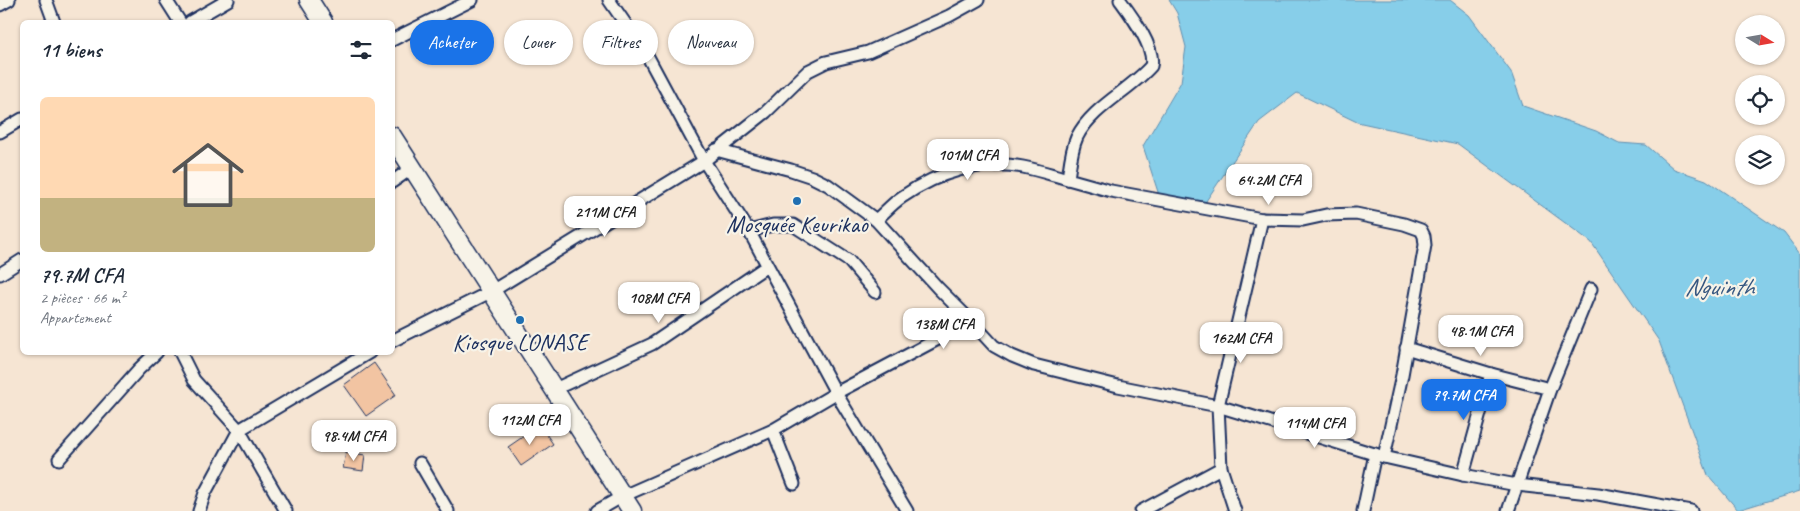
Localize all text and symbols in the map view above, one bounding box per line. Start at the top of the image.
north arrow [1735,15,1785,65]
map controls [1735,15,1785,185]
chip: Acheter [410,20,494,65]
chip: Louer [504,20,573,65]
chip: Filtres [583,20,658,65]
chip: Nouveau [668,20,754,65]
icon: filters [347,36,375,64]
text: 11 biens [40,37,101,63]
button: locate [1735,75,1785,125]
icon: home [163,130,253,220]
button: layers [1735,135,1785,185]
pin: 101M CFA [916,138,1020,181]
text: 101M CFA [938,145,998,165]
pin: 64.2M CFA [1212,164,1326,206]
text: 64.2M CFA [1237,170,1301,190]
marker: Mosquée Keurikao [791,195,803,207]
pin: 211M CFA [553,196,657,238]
text: 211M CFA [575,202,635,222]
place label: Mosquée Keurikao [726,209,869,239]
text: 79.7M CFA [40,262,123,288]
water label: Nguinth [1684,271,1756,303]
pin: 108M CFA [607,282,711,324]
text: 2 pièces · 66 m² [40,288,125,308]
text: 108M CFA [629,288,689,308]
text: Appartement [40,308,111,328]
pin: 138M CFA [892,308,996,350]
marker: Kiosque LONASE [514,314,526,326]
text: 138M CFA [914,314,974,334]
pin: 48.1M CFA [1424,314,1538,357]
text: 48.1M CFA [1449,321,1513,341]
pin: 162M CFA [1189,322,1293,364]
place label: Kiosque LONASE [452,327,590,357]
text: 162M CFA [1211,328,1271,348]
pin: 79.7M CFA [1407,378,1521,421]
text: 79.7M CFA [1432,385,1496,405]
pin: 112M CFA [478,404,582,446]
pin: 114M CFA [1263,406,1367,449]
text: 112M CFA [500,410,560,430]
text: 114M CFA [1285,413,1345,433]
pin: 98.4M CFA [297,420,411,462]
text: 98.4M CFA [322,426,386,446]

